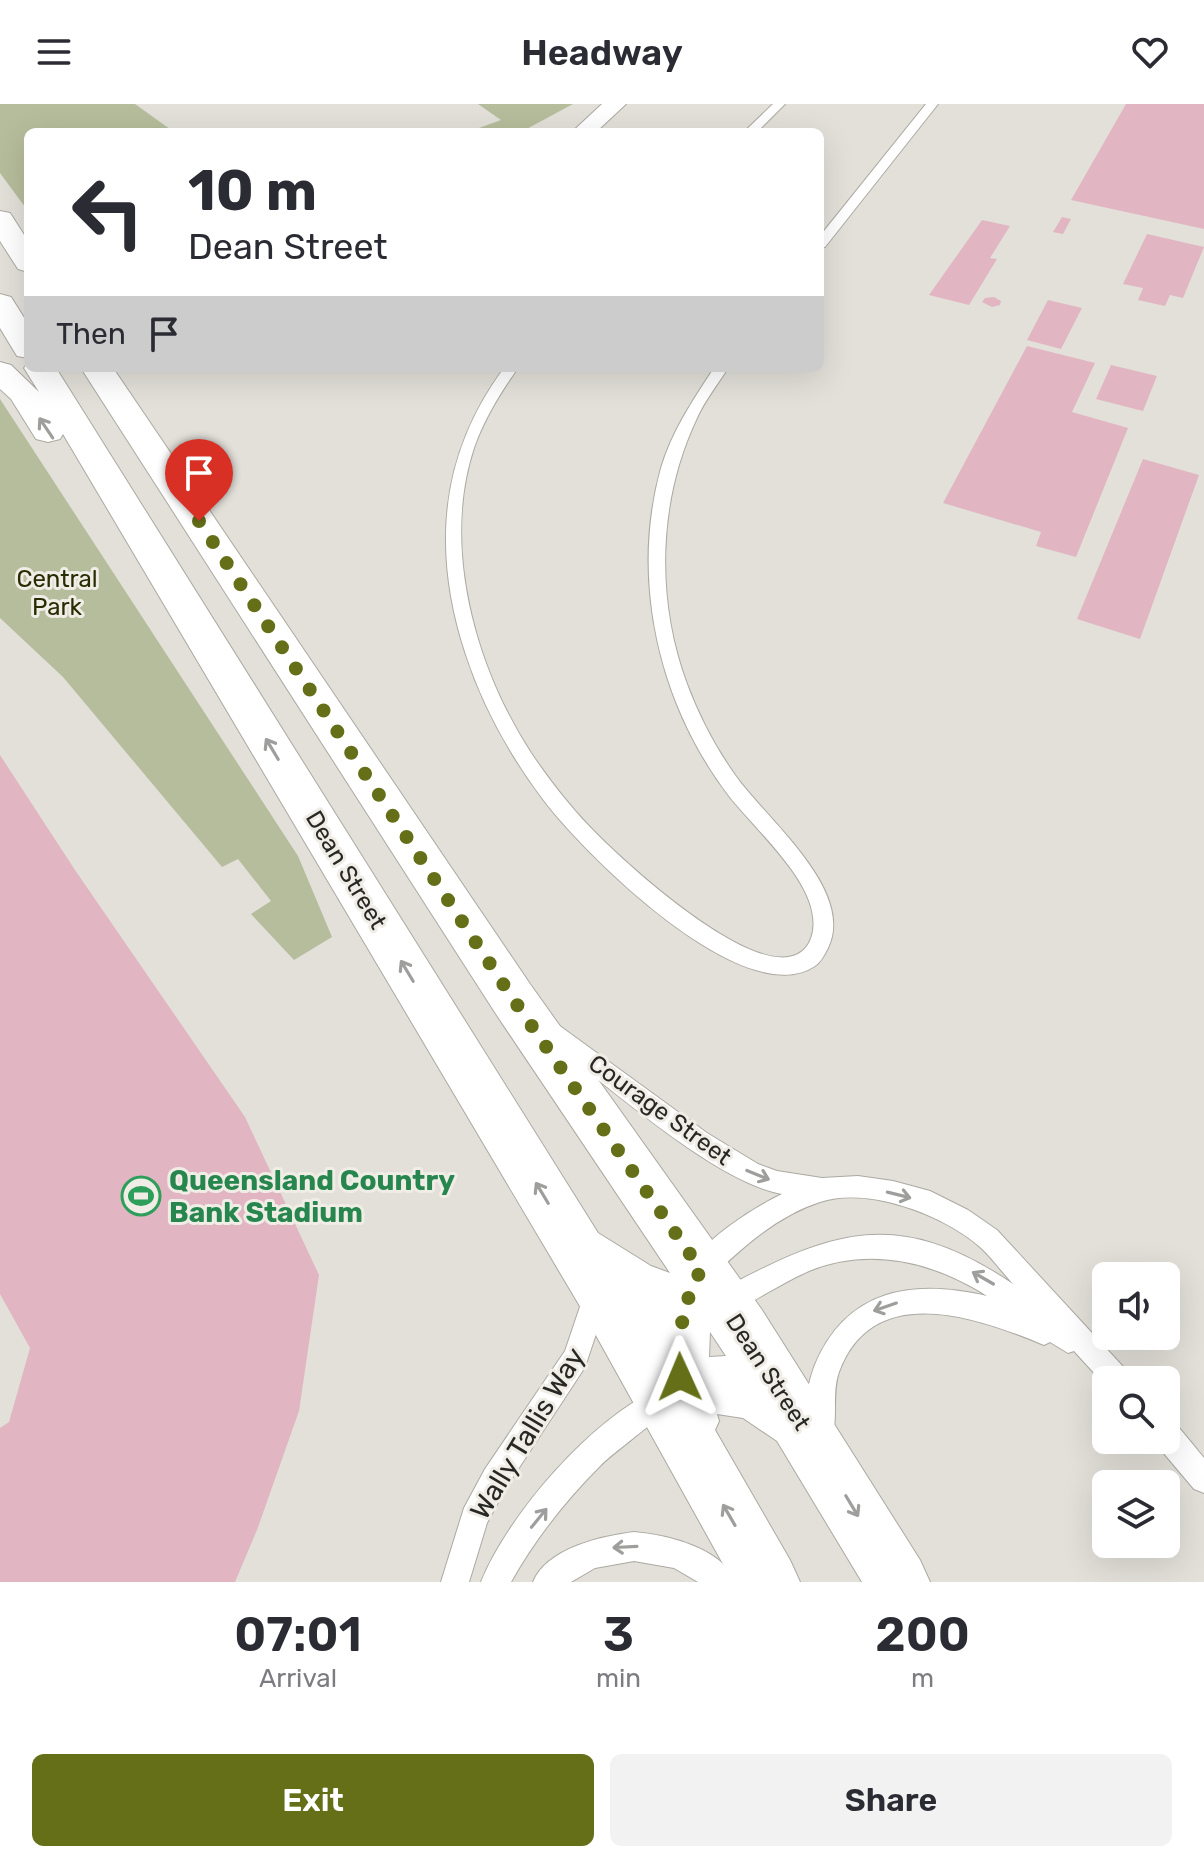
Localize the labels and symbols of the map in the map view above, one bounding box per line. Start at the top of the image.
one-way arrow [38,418,54,440]
pin [165,439,233,521]
park label: Central Park [16,565,98,621]
one-way arrow [264,738,280,761]
street label: Dean Street [300,806,392,934]
one-way arrow [399,960,415,983]
street label: Courage Street [583,1049,737,1171]
place label: Queensland Country Bank Stadium [169,1164,455,1229]
one-way arrow [745,1169,770,1183]
sports icon: Queensland Country Bank Stadium [120,1175,162,1217]
one-way arrow [534,1182,550,1205]
one-way arrow [886,1188,911,1203]
one-way arrow [972,1269,995,1285]
one-way arrow [873,1300,898,1315]
street label: Dean Street [720,1309,816,1435]
position arrow [638,1335,722,1419]
street label: Wally Tallis Way [463,1341,592,1525]
one-way arrow [845,1494,861,1517]
one-way arrow [721,1503,736,1527]
one-way arrow [530,1508,548,1528]
one-way arrow [612,1539,639,1554]

